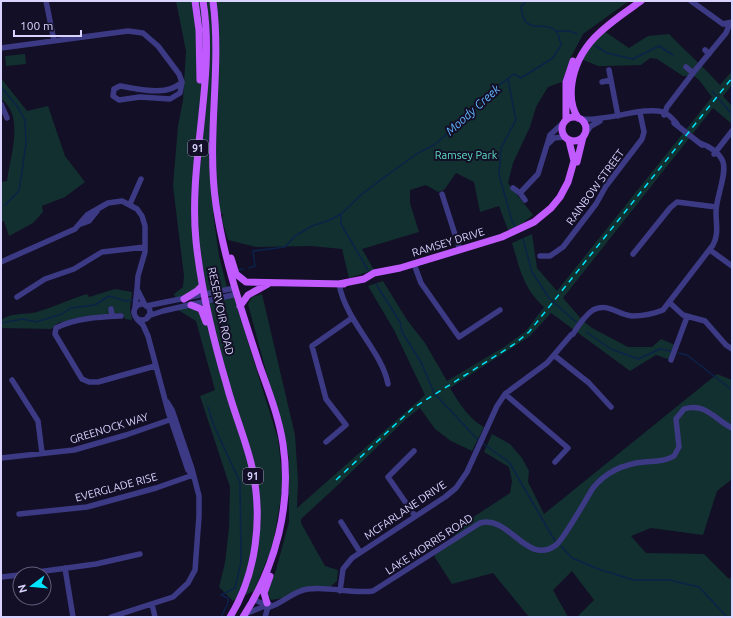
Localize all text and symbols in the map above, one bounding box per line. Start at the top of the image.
scale bar [14,12,81,38]
text: 100 m [20,19,53,32]
water label: Moody Creek [443,81,503,137]
road number: 91 [188,140,208,156]
street label: RAINBOW STREET [564,147,626,227]
park label: Ramsey Park [435,149,498,161]
street label: RAMSEY DRIVE [410,225,486,259]
street label: RESERVOIR ROAD [206,266,236,356]
street label: GREENOCK WAY [68,410,150,446]
road number: 91 [243,468,263,484]
street label: EVERGLADE RISE [74,470,158,504]
street label: MCFARLANE DRIVE [362,478,448,542]
street label: LAKE MORRIS ROAD [383,511,475,577]
north arrow [12,566,52,606]
text: N [15,583,29,594]

